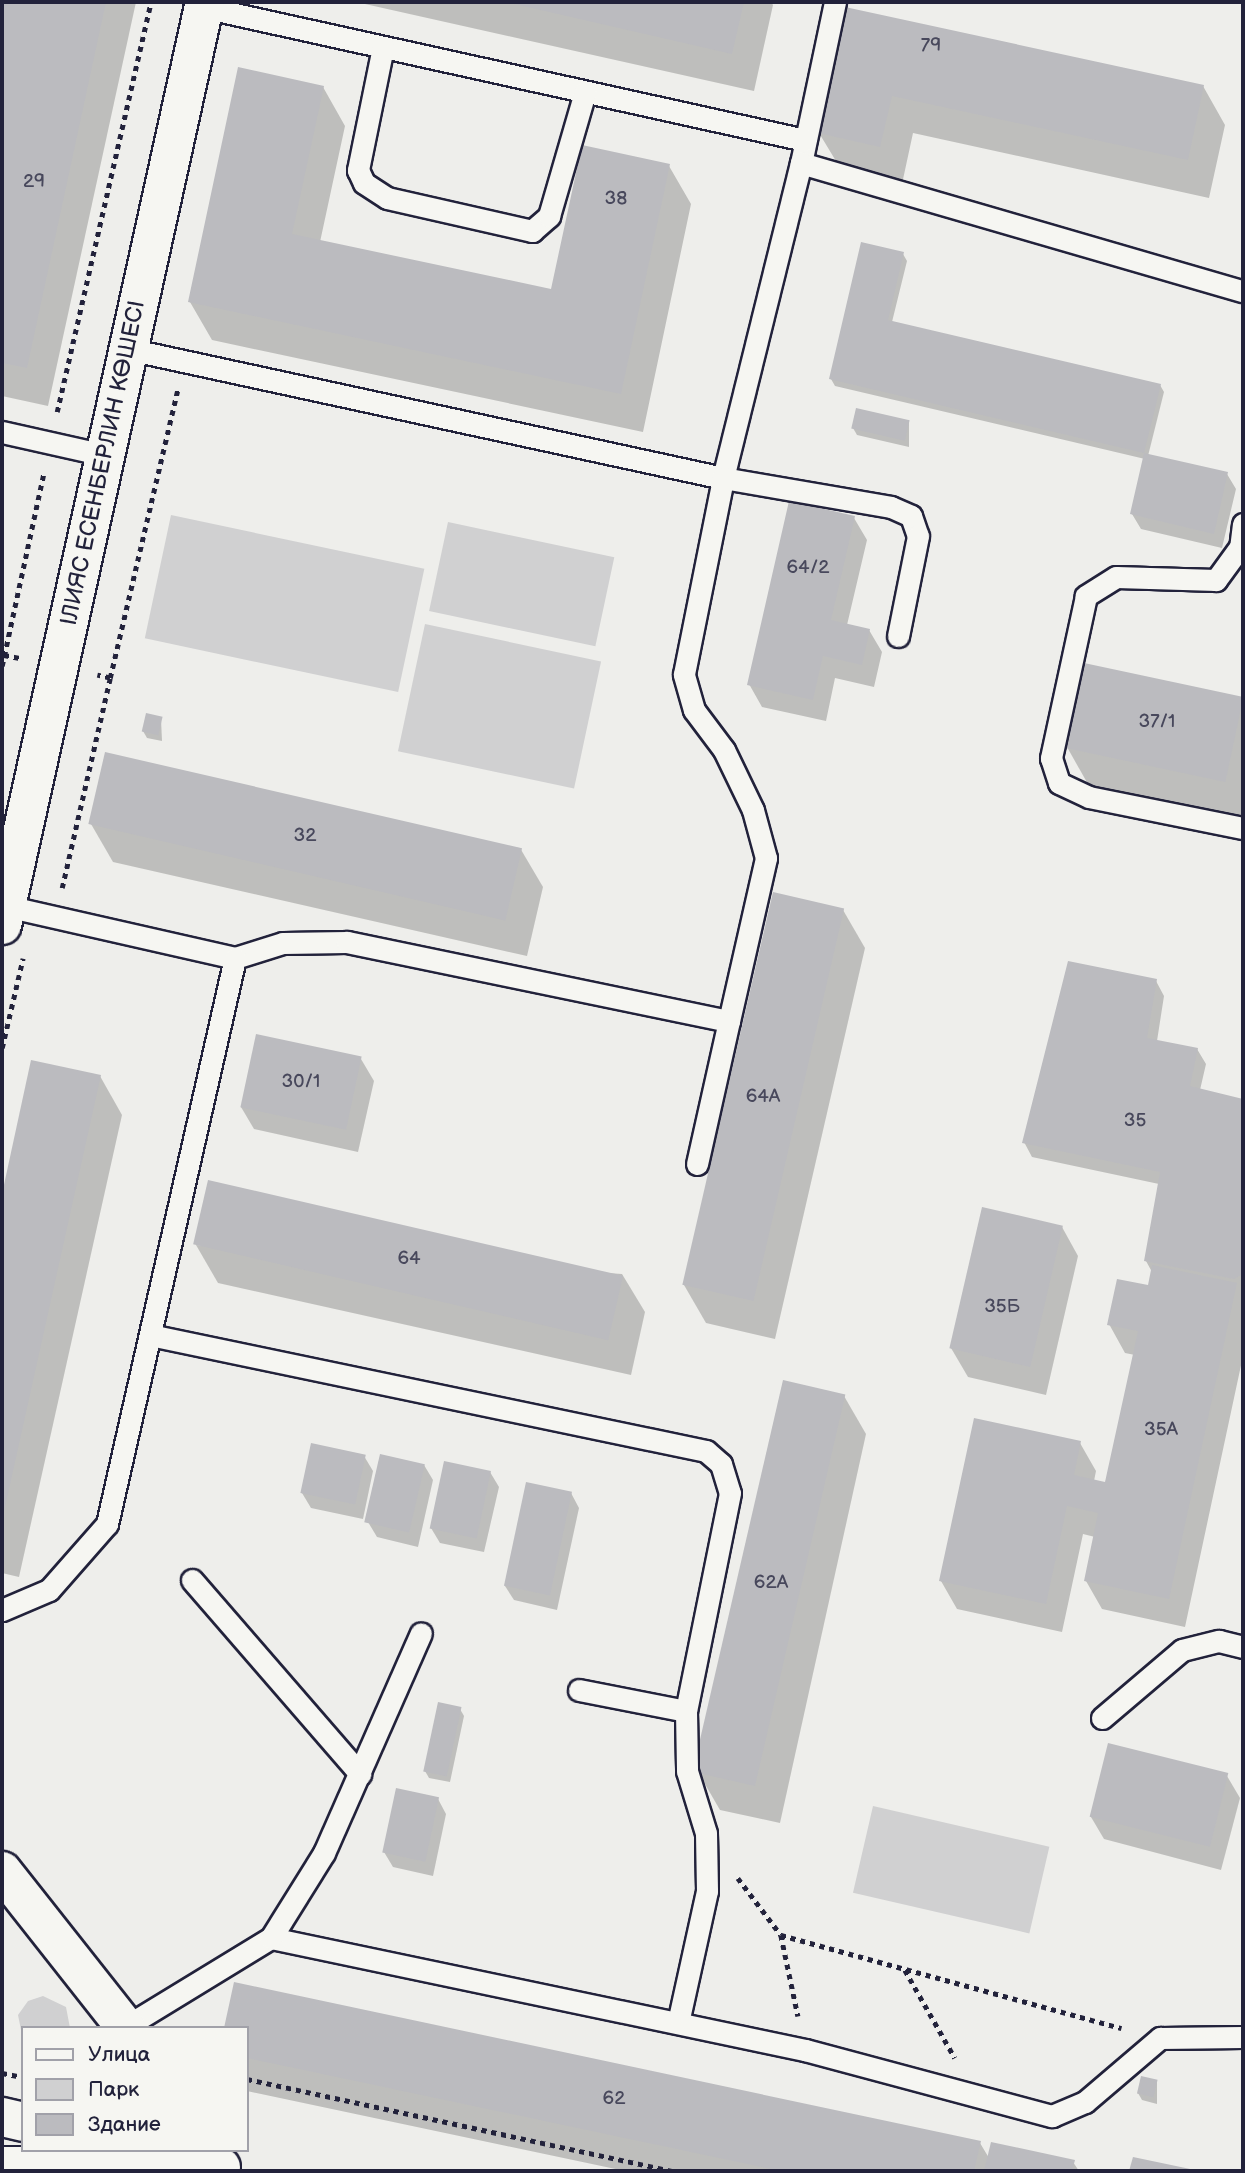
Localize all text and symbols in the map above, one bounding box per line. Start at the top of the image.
house number: 79 [921,35,941,57]
house number: 29 [23,171,45,193]
house number: 38 [605,188,627,210]
street label: ІЛИЯС ЕСЕНБЕРЛИН КӨШЕСІ [55,298,151,628]
house number: 64/2 [787,557,829,579]
house number: 37/1 [1139,711,1175,733]
house number: 32 [294,825,316,847]
house number: 30/1 [282,1071,320,1093]
house number: 64А [746,1086,780,1108]
house number: 35 [1124,1110,1146,1132]
house number: 64 [397,1248,421,1270]
house number: 35Б [984,1296,1020,1318]
house number: 35А [1144,1419,1178,1441]
house number: 62А [754,1572,788,1594]
legend [21,2026,248,2152]
text: Улица [88,2042,150,2067]
text: Парк [88,2077,139,2102]
house number: 62 [603,2088,625,2110]
text: Здание [88,2112,161,2137]

